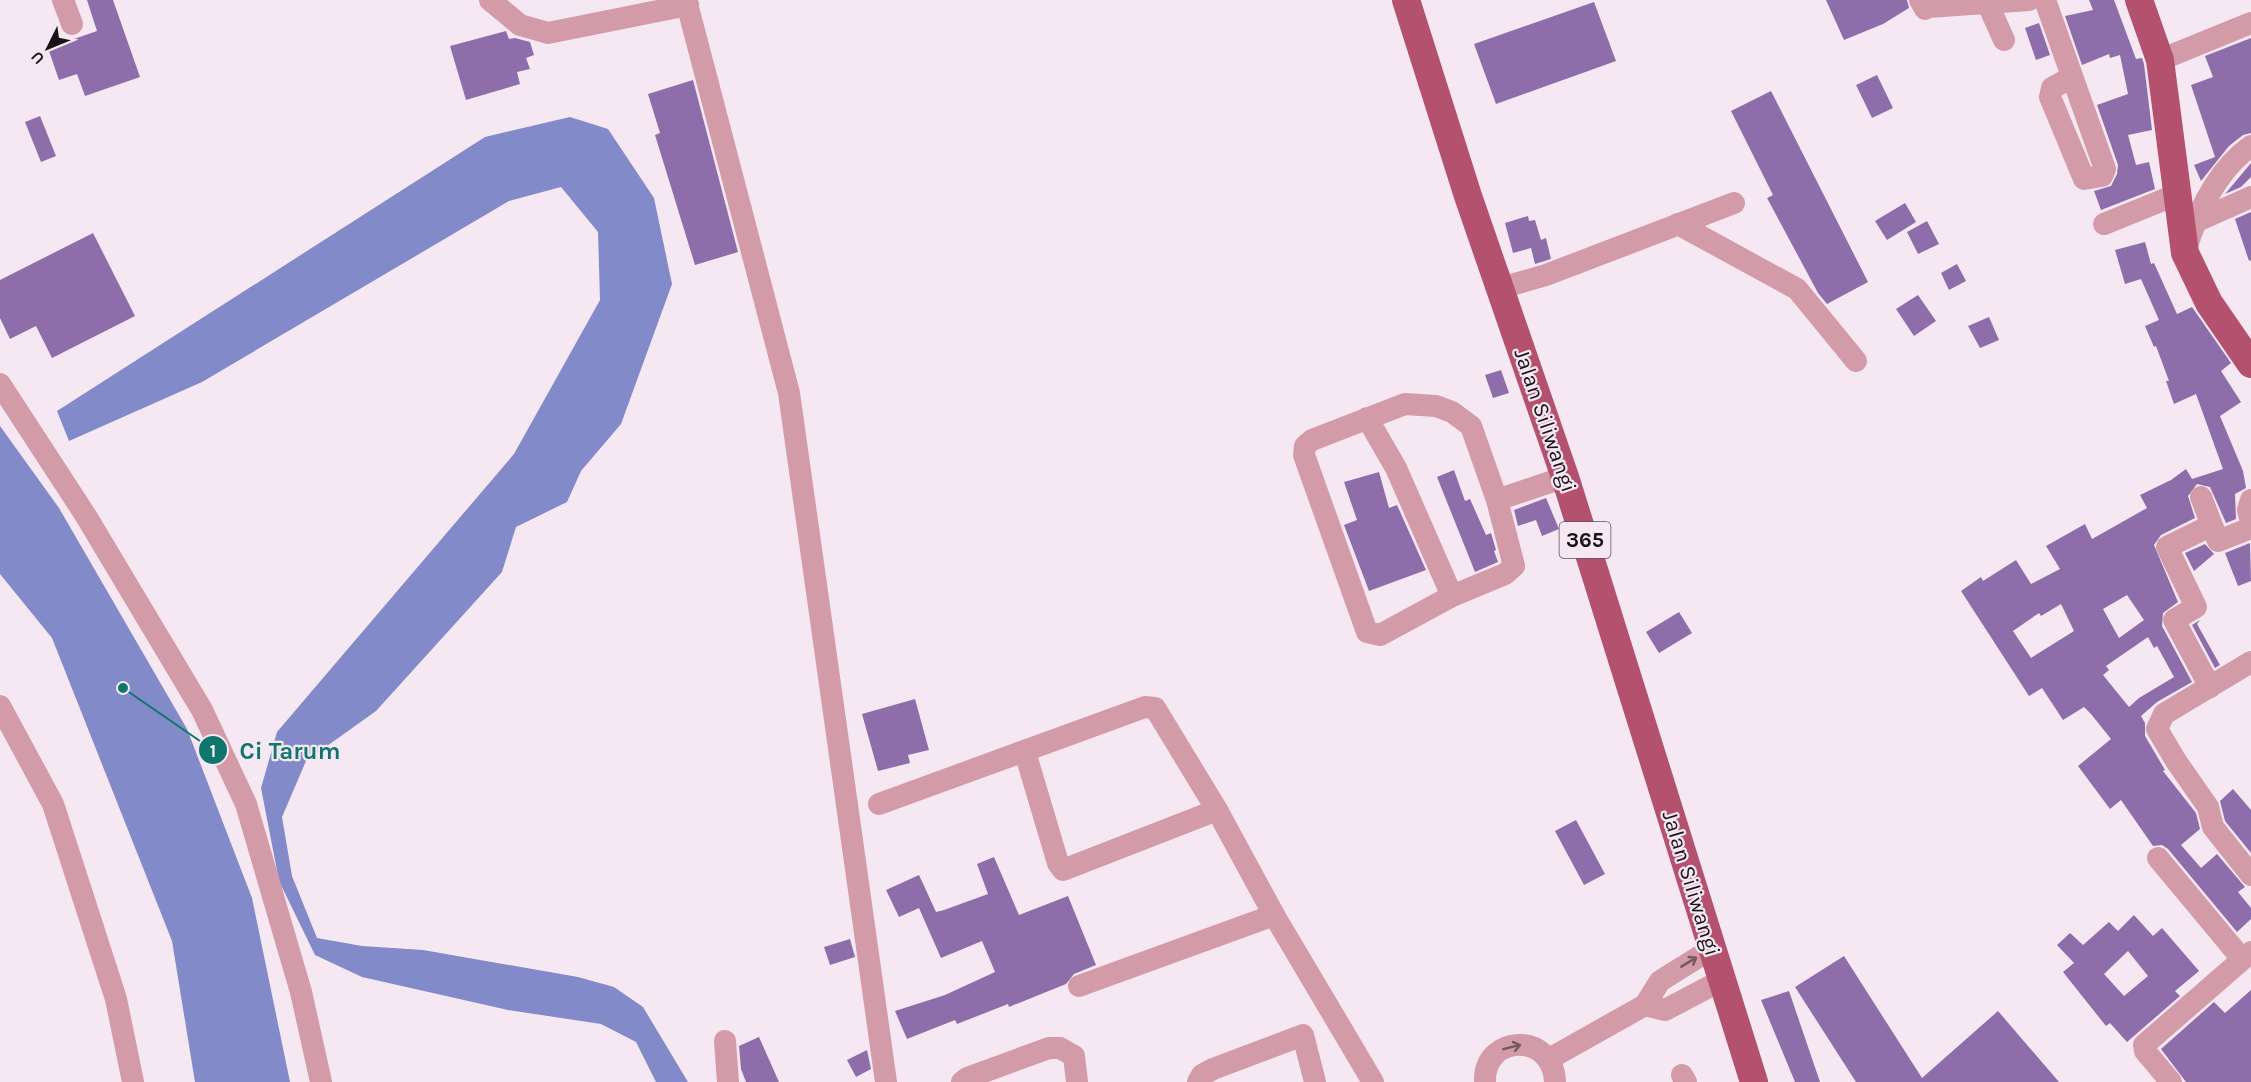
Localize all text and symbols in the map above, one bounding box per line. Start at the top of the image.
north arrow [18,18,78,78]
text: U [27,47,48,68]
street label: Jalan Siliwangi [1508,345,1582,496]
road number: 365 [1560,522,1610,558]
callout: Ci Tarum [198,729,353,771]
text: Ci Tarum [240,737,340,765]
text: 1 [210,740,216,762]
street label: Jalan Siliwangi [1657,807,1725,959]
one-way arrow [1680,956,1697,968]
one-way arrow [1503,1040,1522,1052]

